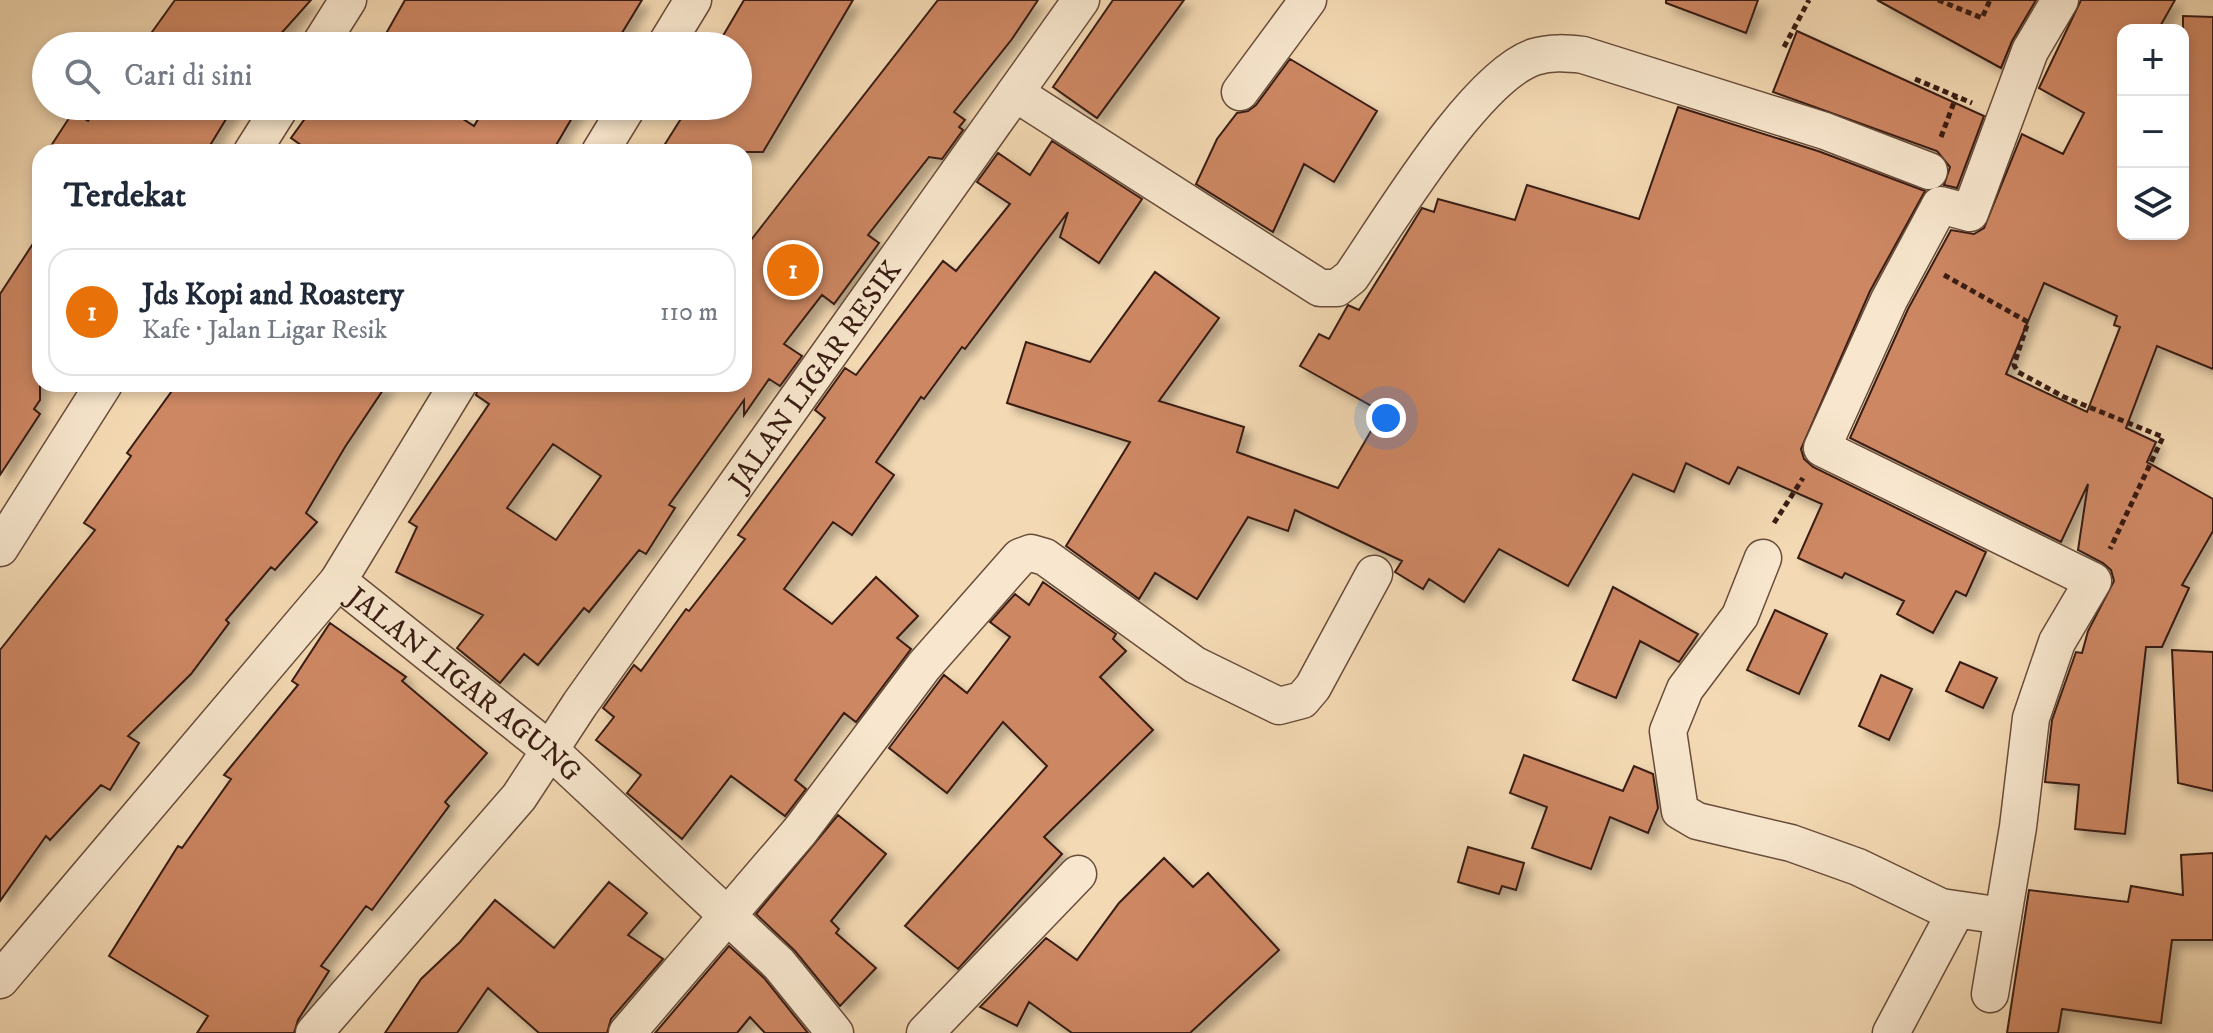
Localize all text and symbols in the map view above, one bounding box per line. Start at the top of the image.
map controls [2117,24,2189,240]
button: + [2117,24,2189,96]
search box [32,32,752,120]
icon: search [60,54,104,98]
text: Cari di sini [124,58,252,95]
button: − [2117,96,2189,168]
button: layers [2117,168,2189,240]
text: Terdekat [64,175,186,217]
pin: 1 [767,240,819,300]
street label: JALAN LIGAR RESIK [720,254,909,500]
text: Jds Kopi and Roastery [142,277,404,314]
text: 1 [87,296,97,329]
text: 110 m [660,296,718,329]
text: Kafe · Jalan Ligar Resik [142,314,387,347]
your location [1366,398,1406,438]
street label: JALAN LIGAR AGUNG [338,578,588,790]

